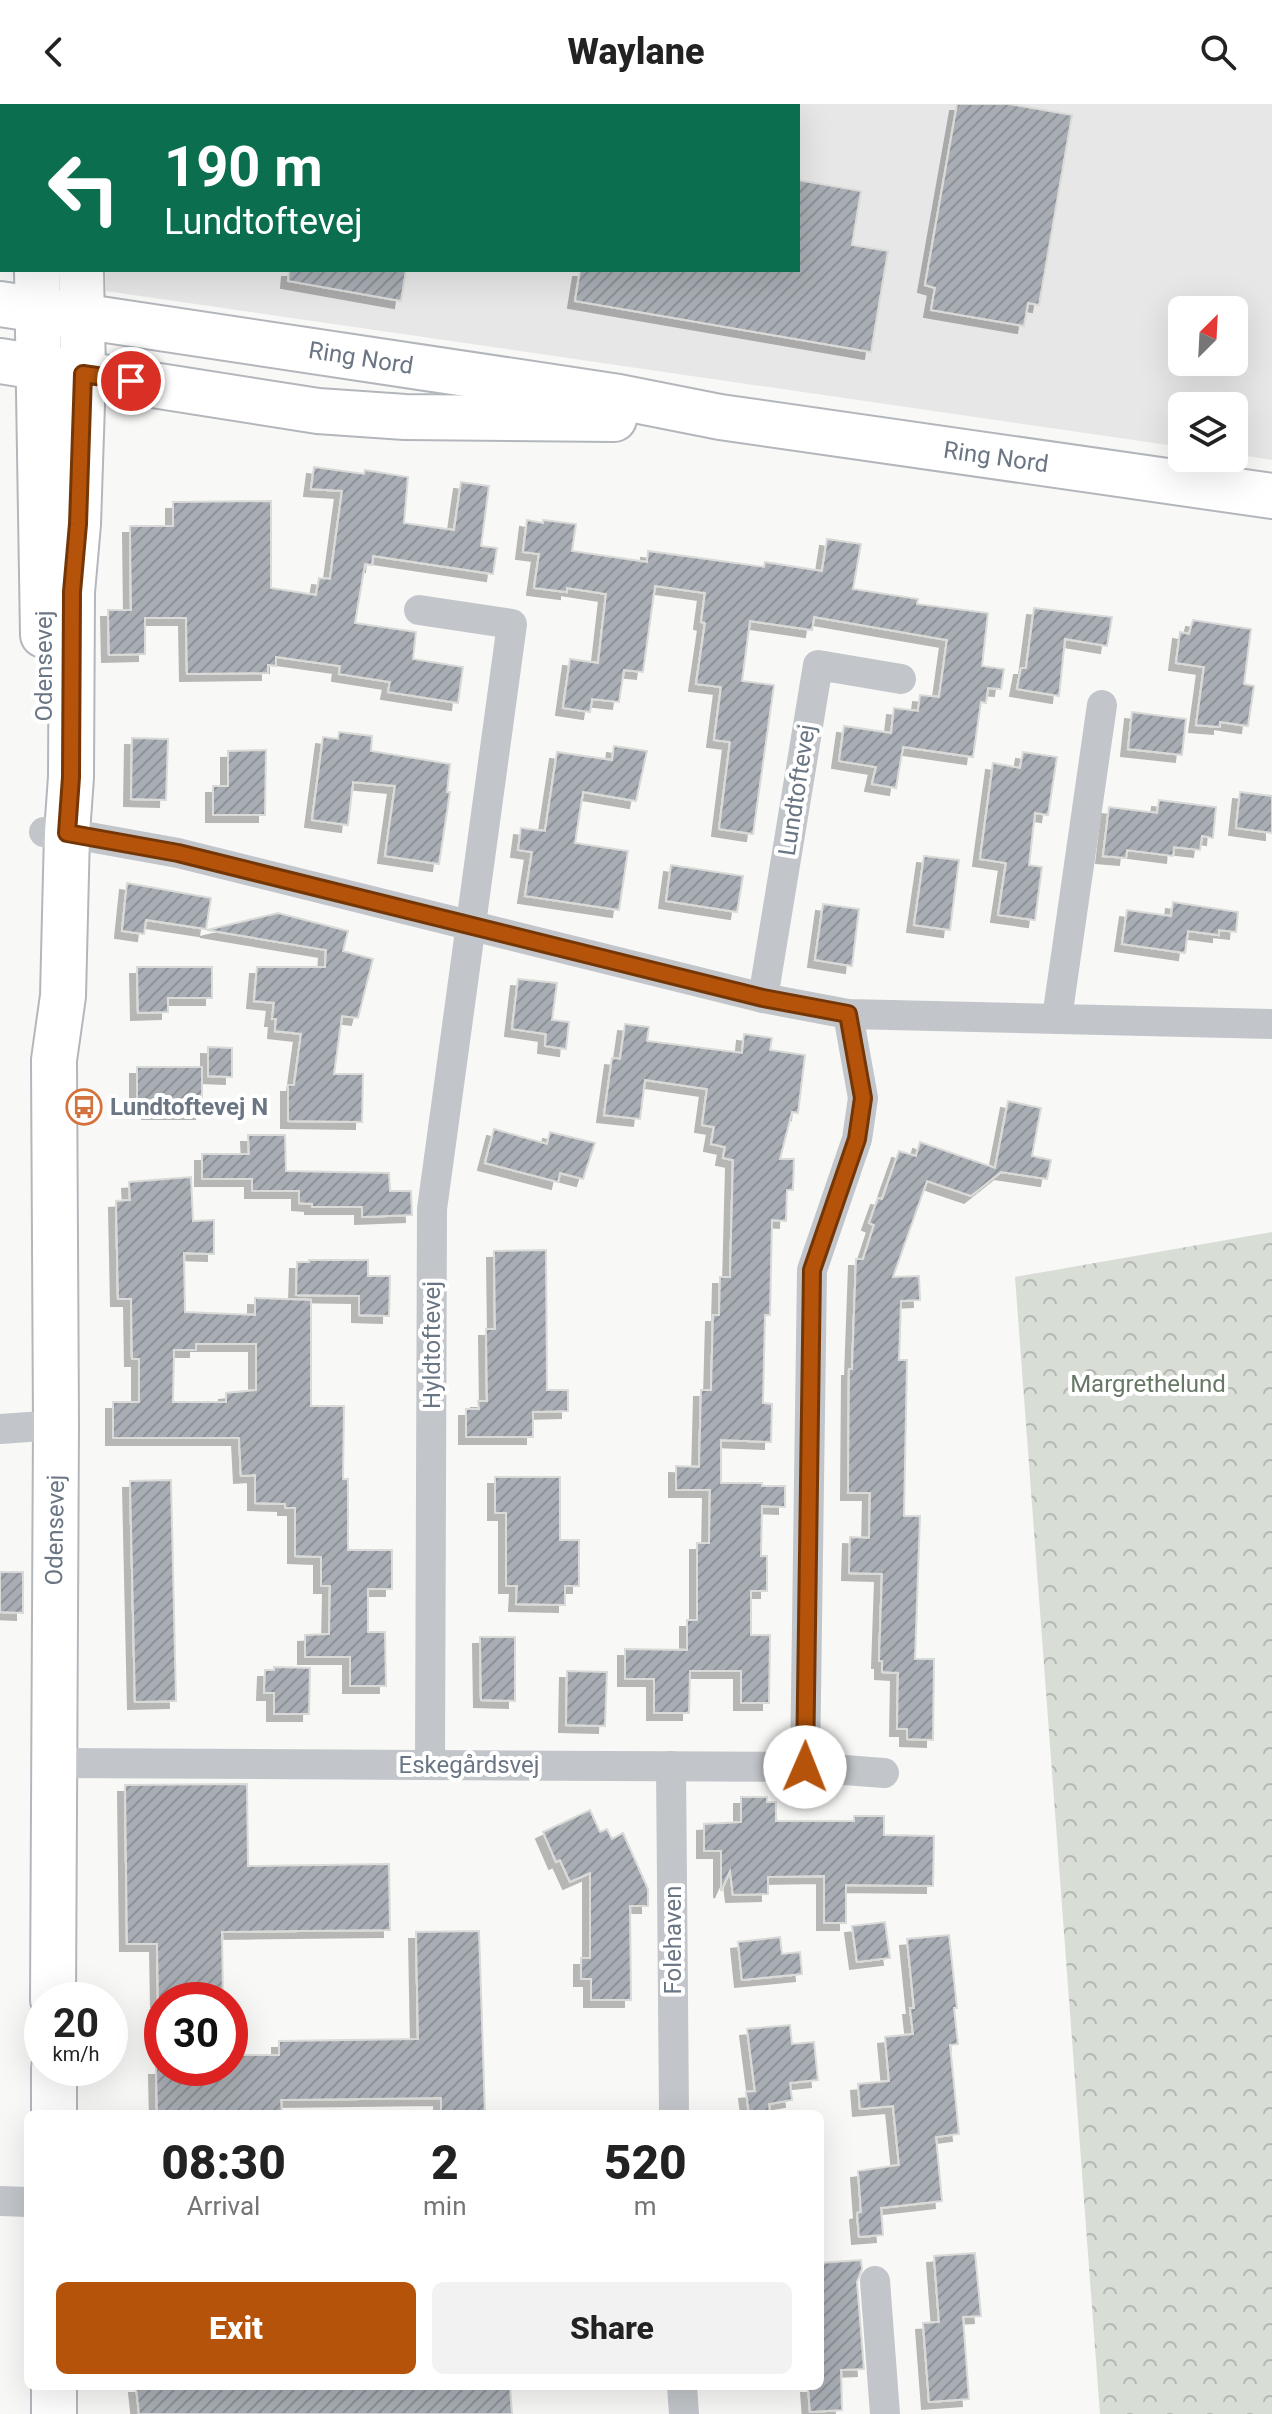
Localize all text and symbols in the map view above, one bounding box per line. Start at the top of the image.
icon: back [32,30,76,74]
icon: search [1196,30,1240,74]
text: Waylane [568,31,704,73]
text: 190 m [164,134,323,200]
icon: left [32,136,136,240]
text: Lundtoftevej [164,201,363,243]
north arrow [1168,296,1248,376]
map controls [1168,296,1248,472]
street label: Ring Nord [307,336,415,380]
pin [97,347,165,415]
icon: arrive [109,359,153,403]
button: layers [1168,392,1248,472]
street label: Ring Nord [942,436,1050,478]
street label: Odensevej [30,611,58,721]
street label: Lundtoftevej [773,722,821,858]
bus stop icon: Lundtoftevej N [65,1088,103,1126]
place label: Lundtoftevej N [110,1093,268,1121]
street label: Hyldtoftevej [418,1281,446,1409]
park label: Margrethelund [1070,1370,1226,1398]
street label: Odensevej [40,1474,70,1586]
position arrow [763,1725,847,1809]
street label: Eskegårdsvej [399,1751,540,1779]
street label: Folehaven [659,1886,687,1994]
speed limit sign: 30 [144,1982,248,2086]
text: 20 [53,2000,99,2047]
text: km/h [53,2042,99,2066]
text: 08:30 [161,2134,286,2191]
text: 2 [431,2134,459,2191]
text: 520 [604,2134,687,2191]
text: Arrival [187,2191,260,2221]
text: min [423,2191,467,2221]
text: m [634,2191,657,2221]
button: Exit [56,2282,416,2374]
button: Share [432,2282,792,2374]

